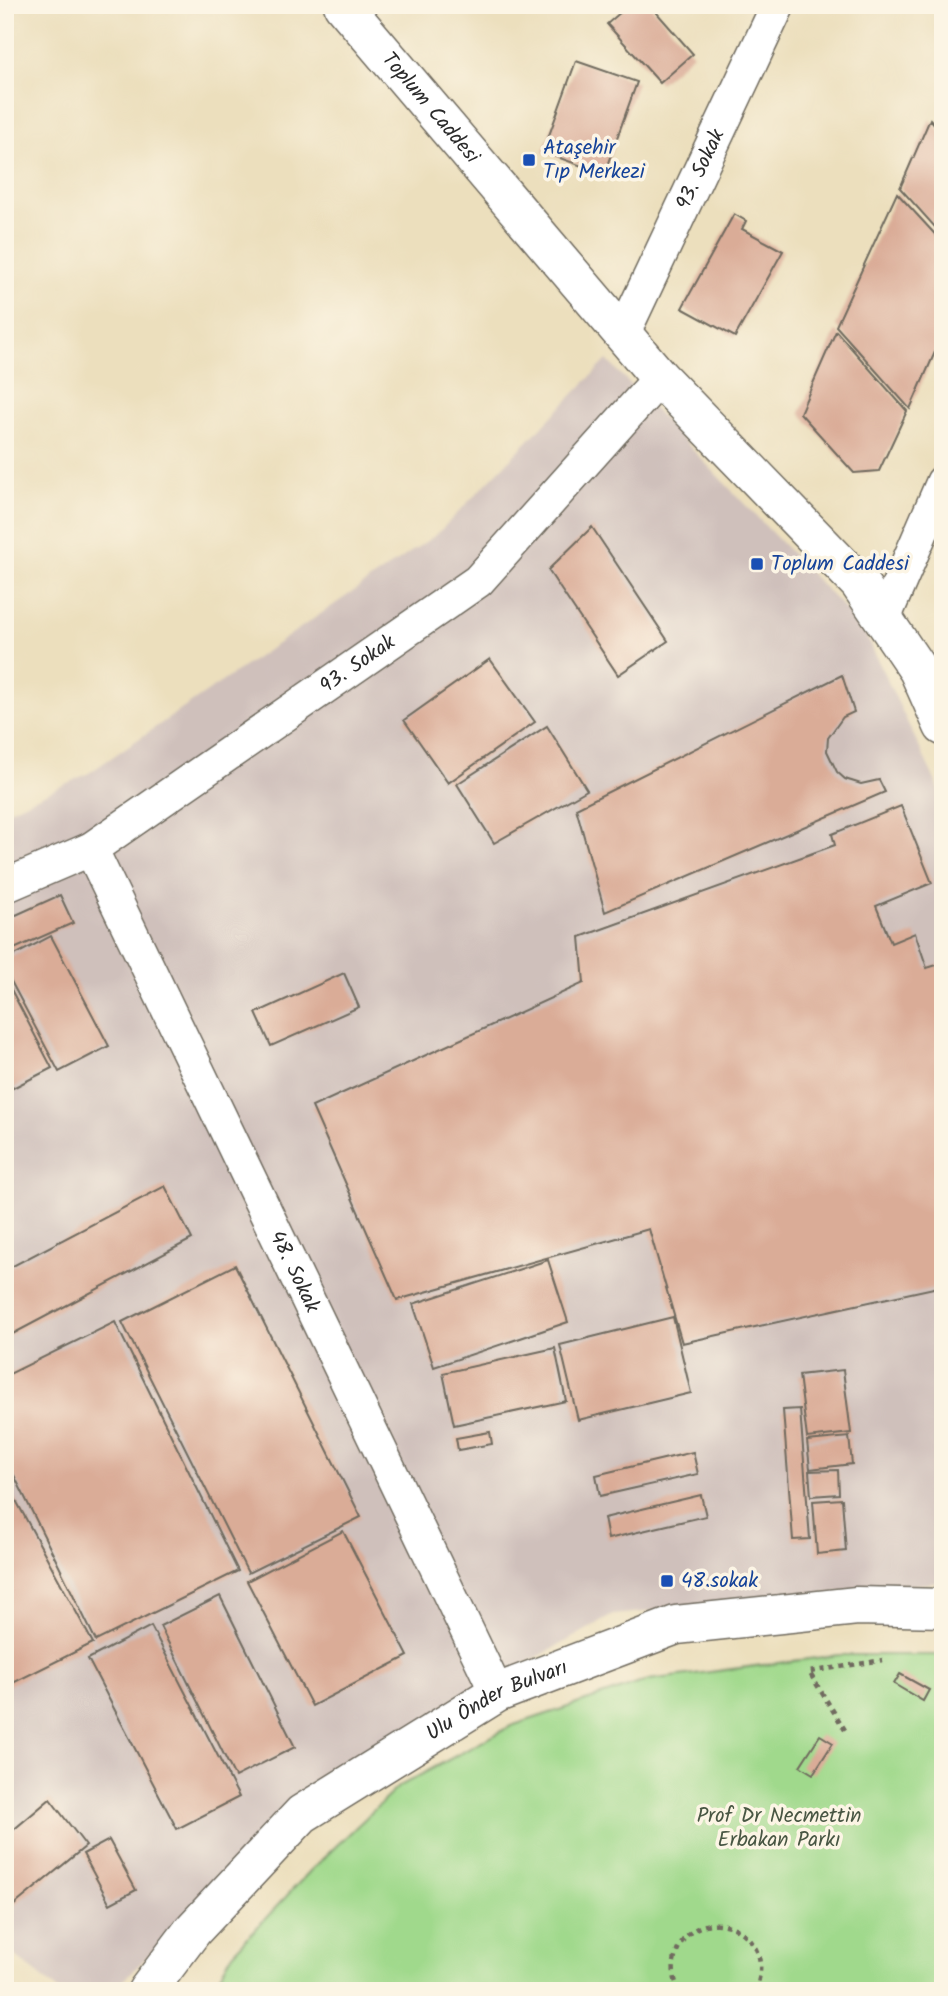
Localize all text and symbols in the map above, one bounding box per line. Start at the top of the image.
street label: Toplum Caddesi [373,45,488,172]
street label: 93. Sokak [667,123,734,215]
place label: Ataşehir Tıp Merkezi [543,132,646,189]
marker: Ataşehir Tıp Merkezi [521,152,537,168]
place label: Toplum Caddesi [771,548,910,581]
marker: Toplum Caddesi [749,556,765,572]
street label: 93. Sokak [313,626,402,702]
street label: 48. Sokak [260,1225,328,1319]
place label: 48.sokak [681,1565,758,1598]
marker: 48.sokak [659,1573,675,1589]
street label: Ulu Önder Bulvarı [420,1651,573,1750]
park label: Prof Dr Necmettin Erbakan Parkı [697,1800,861,1857]

